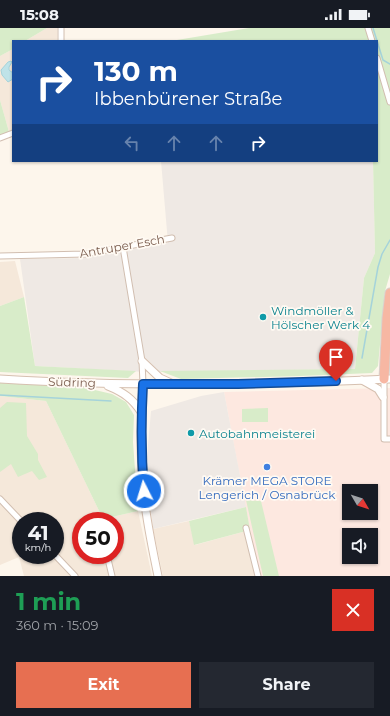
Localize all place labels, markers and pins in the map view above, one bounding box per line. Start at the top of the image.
place label: Windmöller & Hölscher Werk 4 [271,303,370,332]
marker: Windmöller & Hölscher Werk 4 [258,312,268,322]
pin [319,340,353,381]
place label: Autobahnmeisterei [199,426,315,441]
marker: Autobahnmeisterei [186,428,196,438]
marker: Krämer MEGA STORE Lengerich / Osnabrück [262,462,272,472]
place label: Krämer MEGA STORE Lengerich / Osnabrück [199,473,336,502]

